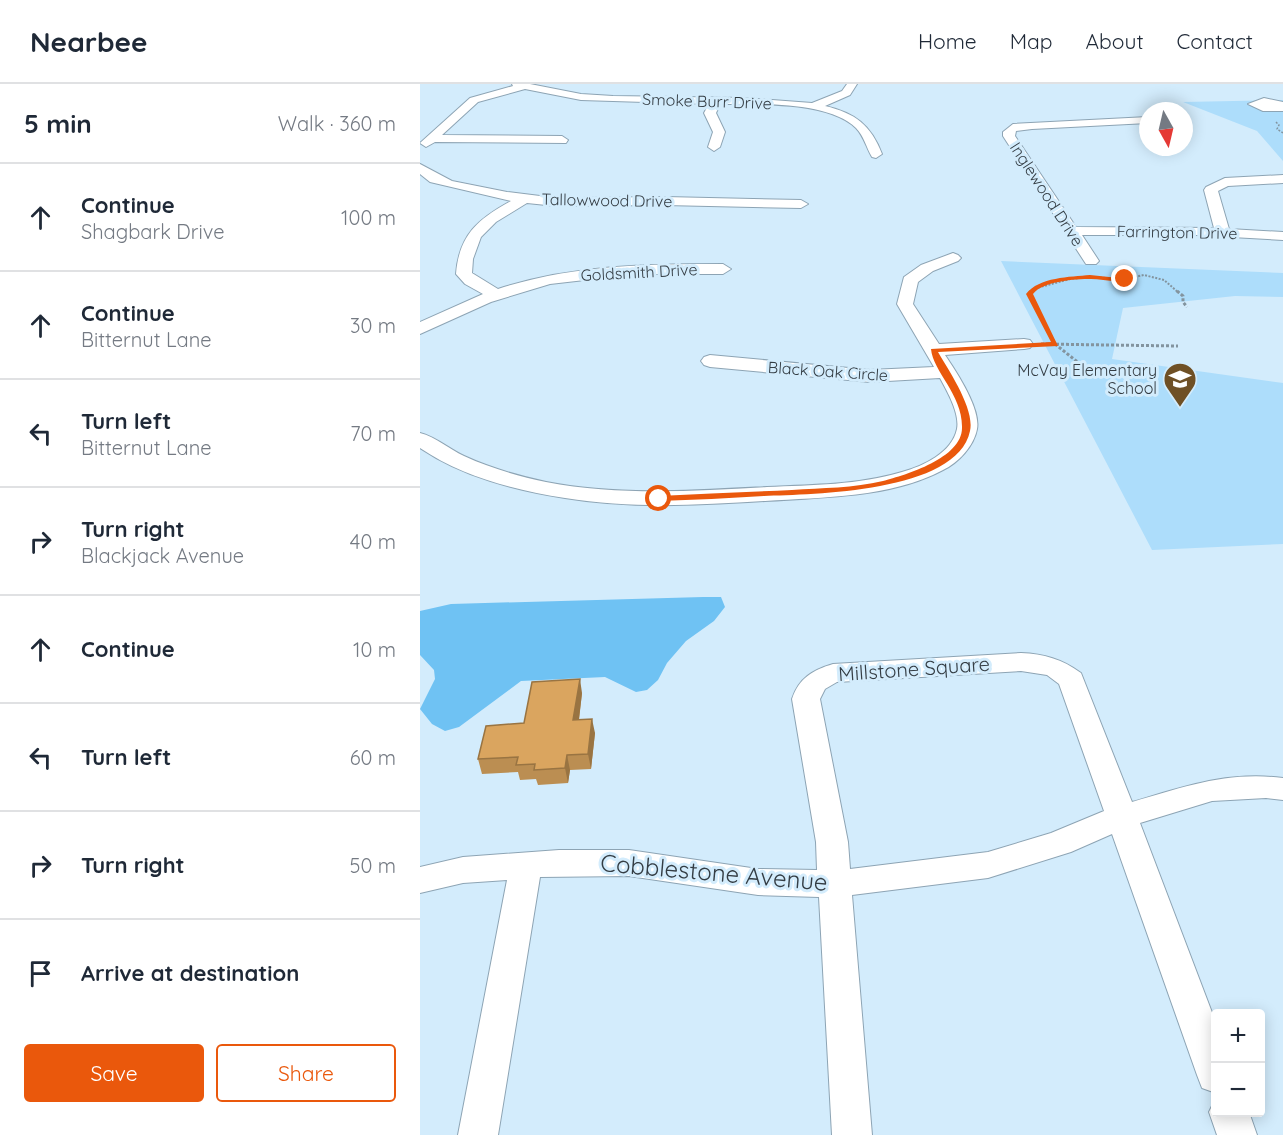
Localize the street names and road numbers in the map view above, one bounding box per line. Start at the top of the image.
street label: Smoke Burr Drive [642,89,772,113]
street label: Inglewood Drive [1006,138,1088,250]
street label: Tallowwood Drive [542,189,672,211]
street label: Farrington Drive [1117,221,1237,243]
street label: Goldsmith Drive [580,259,698,285]
street label: Black Oak Circle [767,357,889,385]
street label: Millstone Square [837,651,991,686]
street label: Cobblestone Avenue [599,847,829,897]

